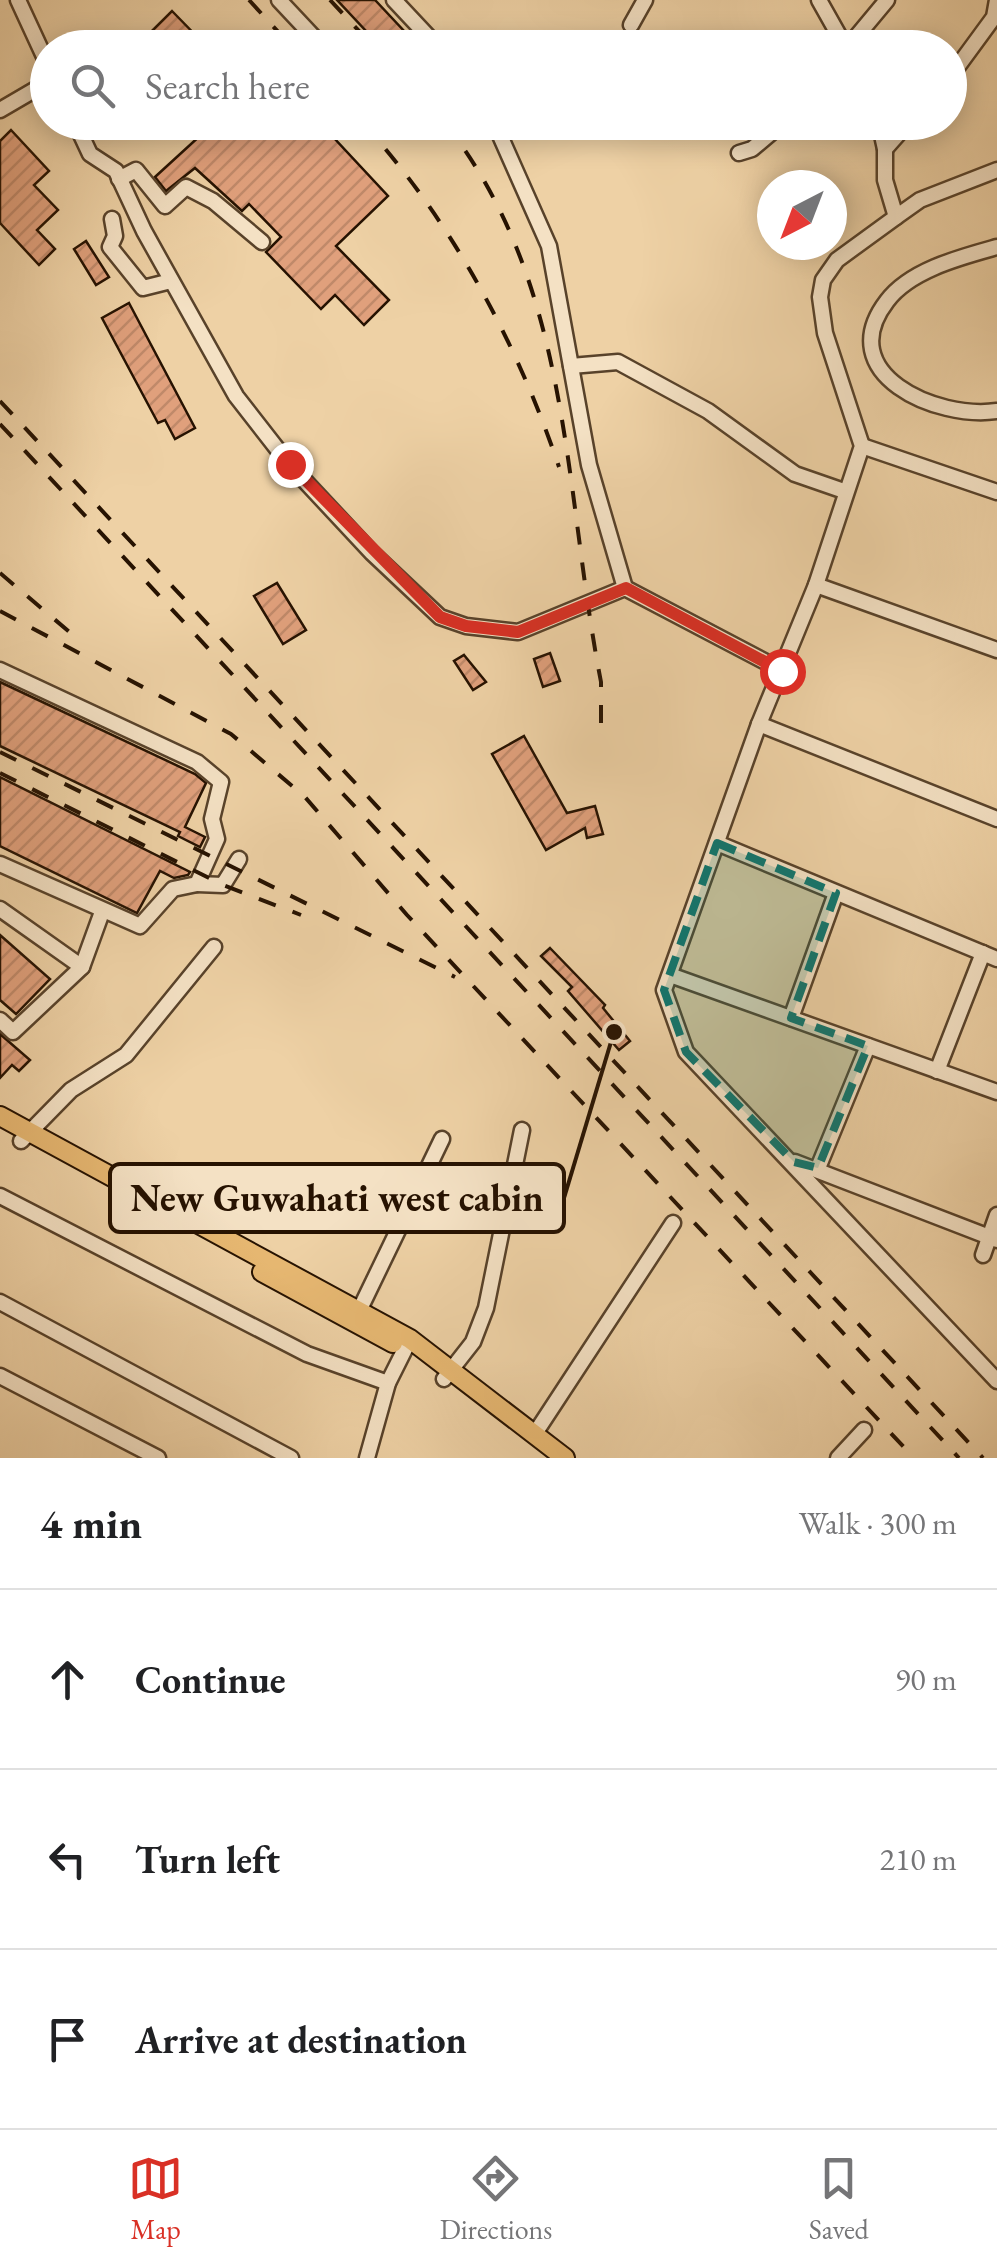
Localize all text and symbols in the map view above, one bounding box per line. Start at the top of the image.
search box [30,30,967,140]
icon: search [65,58,120,113]
text: Search here [145,61,310,110]
north arrow [757,170,847,260]
route end [268,442,314,488]
route start [760,649,806,695]
callout: New Guwahati west cabin [110,1164,564,1232]
text: New Guwahati west cabin [130,1173,544,1222]
text: 4 min [40,1496,142,1551]
text: Walk · 300 m [799,1502,957,1544]
icon: ahead [40,1652,95,1707]
text: Continue [135,1655,286,1704]
text: 90 m [895,1658,957,1700]
icon: left [40,1832,95,1887]
text: Turn left [135,1835,280,1884]
text: 210 m [880,1838,957,1880]
icon: arrive [40,2012,95,2067]
text: Arrive at destination [135,2015,467,2064]
tab: Map [128,2151,183,2247]
tab: Directions [440,2151,552,2247]
tab: Saved [809,2151,869,2247]

